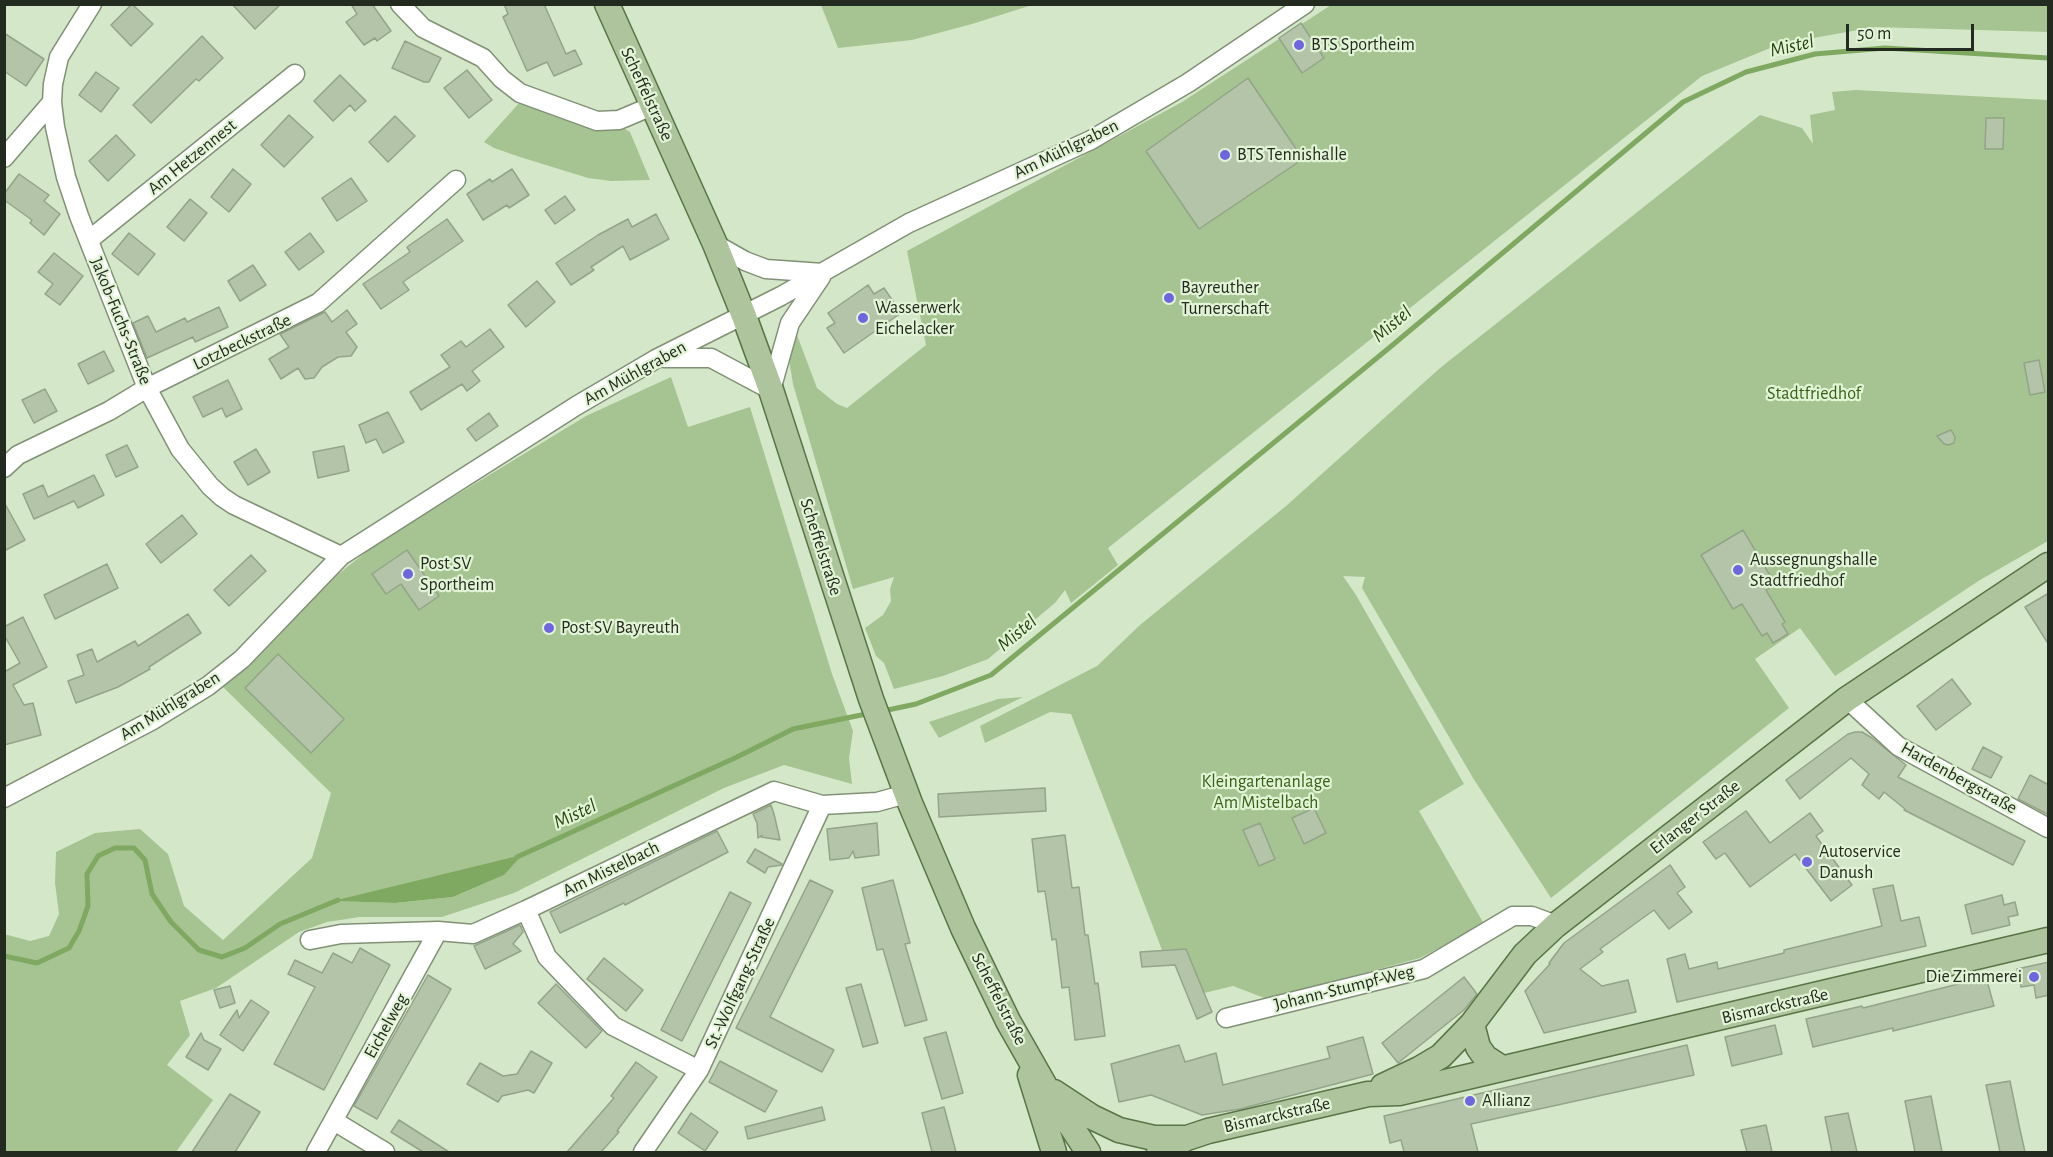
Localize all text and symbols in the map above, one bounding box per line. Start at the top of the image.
scale bar [1849,12,1976,50]
text: 50 m [1857,25,1891,43]
water label: Mistel [1768,29,1816,63]
place label: BTS Sportheim [1311,34,1415,56]
marker: BTS Sportheim [1292,38,1306,52]
street label: Scheffelstraße [616,44,678,144]
street label: Am Mühlgraben [1010,114,1122,184]
street label: Am Hetzennest [143,115,241,199]
place label: BTS Tennishalle [1237,144,1347,166]
marker: BTS Tennishalle [1218,148,1232,162]
street label: Jakob-Fuchs-Straße [86,254,156,388]
place label: Bayreuther Turnerschaft [1181,277,1269,320]
marker: Bayreuther Turnerschaft [1162,291,1176,305]
place label: Wasserwerk Eichelacker [875,297,960,340]
water label: Mistel [1367,300,1417,348]
street label: Lotzbeckstraße [189,309,295,375]
marker: Wasserwerk Eichelacker [856,311,870,325]
street label: Am Mühlgraben [580,336,690,410]
park label: Stadtfriedhof [1767,383,1861,405]
street label: Scheffelstraße [795,496,847,598]
place label: Aussegnungshalle Stadtfriedhof [1750,549,1877,592]
place label: Post SV Sportheim [420,553,494,596]
marker: Aussegnungshalle Stadtfriedhof [1731,563,1745,577]
marker: Post SV Sportheim [401,567,415,581]
water label: Mistel [992,609,1042,657]
place label: Post SV Bayreuth [561,617,679,639]
marker: Post SV Bayreuth [542,621,556,635]
street label: Am Mühlgraben [116,667,224,745]
street label: Hardenbergstraße [1897,737,2021,819]
park label: Kleingartenanlage Am Mistelbach [1201,771,1331,814]
street label: Erlanger Straße [1646,775,1744,859]
water label: Mistel [550,794,600,834]
street label: Am Mistelbach [559,836,663,902]
place label: Autoservice Danush [1819,841,1901,884]
marker: Autoservice Danush [1800,855,1814,869]
street label: St.-Wolfgang-Straße [700,914,780,1052]
street label: Scheffelstraße [967,949,1031,1049]
street label: Johann-Stumpf-Weg [1272,960,1416,1016]
place label: Die Zimmerei [1926,966,2022,988]
marker: Die Zimmerei [2027,970,2041,984]
street label: Bismarckstraße [1720,983,1830,1029]
street label: Eichelweg [359,990,413,1062]
place label: Allianz [1482,1090,1530,1112]
street label: Bismarckstraße [1222,1092,1332,1138]
marker: Allianz [1463,1094,1477,1108]

